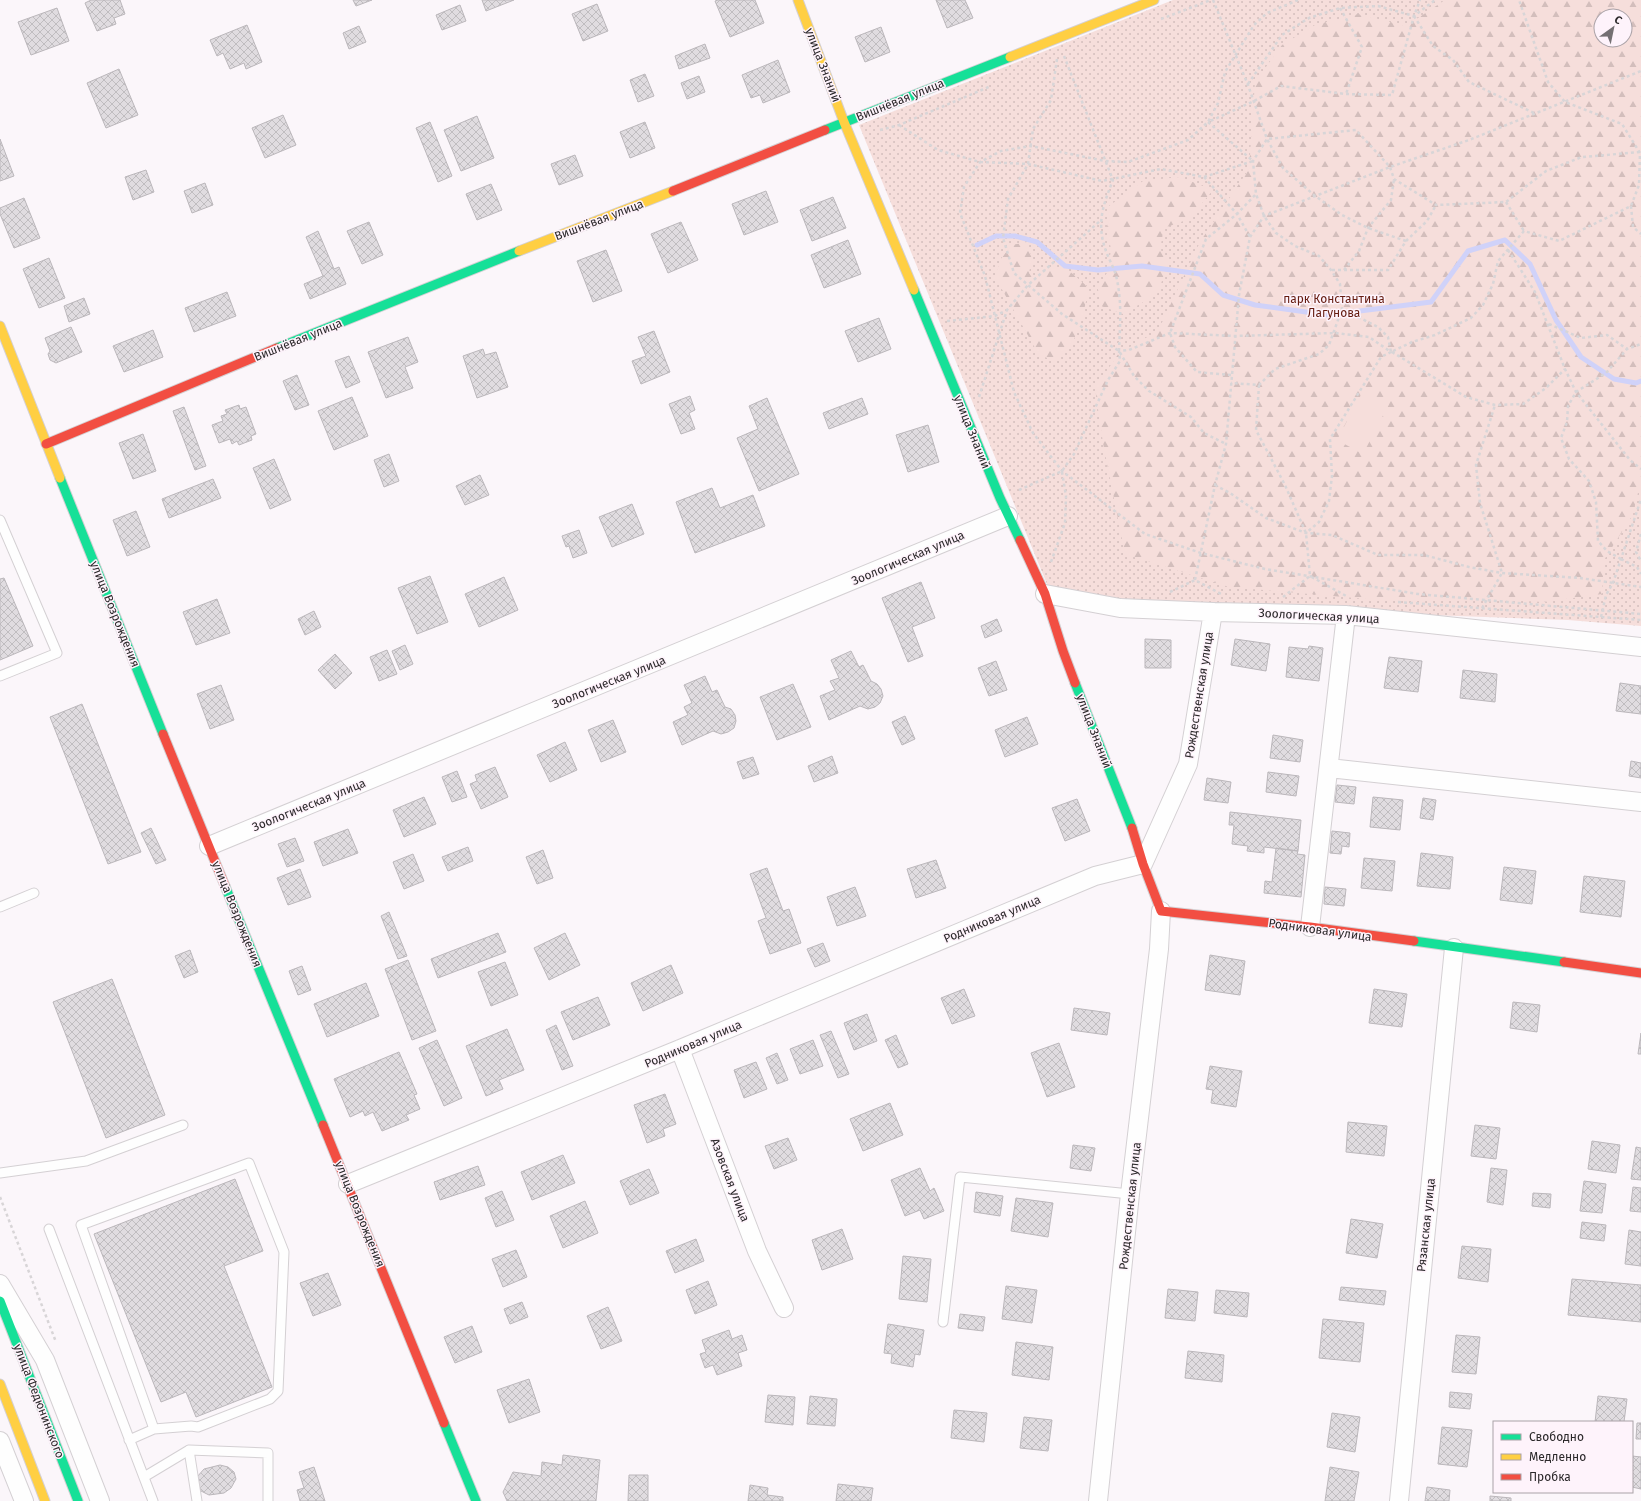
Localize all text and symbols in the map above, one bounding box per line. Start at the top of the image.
north arrow [1593,8,1633,48]
text: С [1612,13,1625,28]
street label: улица Знаний [802,26,844,104]
street label: Вишнёвая улица [854,76,946,124]
street label: Вишнёвая улица [553,197,645,243]
park label: парк Константина Лагунова [1283,292,1385,320]
street label: Вишнёвая улица [252,316,344,364]
street label: улица Знаний [951,393,993,471]
street label: Зоологическая улица [850,528,966,588]
street label: улица Возрождения [87,559,143,669]
street label: Зоологическая улица [1258,606,1380,626]
street label: Рождественская улица [1182,630,1216,760]
street label: Зоологическая улица [550,653,668,711]
street label: улица Знаний [1073,692,1115,770]
street label: Зоологическая улица [250,776,368,834]
street label: улица Возрождения [209,859,265,969]
street label: Родниковая улица [941,892,1043,946]
street label: Родниковая улица [1268,916,1372,944]
street label: Родниковая улица [642,1017,744,1071]
street label: Азовская улица [708,1136,752,1224]
street label: Рождественская улица [1116,1141,1144,1271]
street label: улица Возрождения [332,1159,388,1269]
street label: Рязанская улица [1414,1177,1438,1273]
street label: улица Федюнинского [11,1342,67,1460]
legend [1493,1421,1633,1493]
text: Свободно [1529,1430,1584,1444]
text: Медленно [1529,1450,1586,1464]
text: Пробка [1529,1470,1571,1484]

